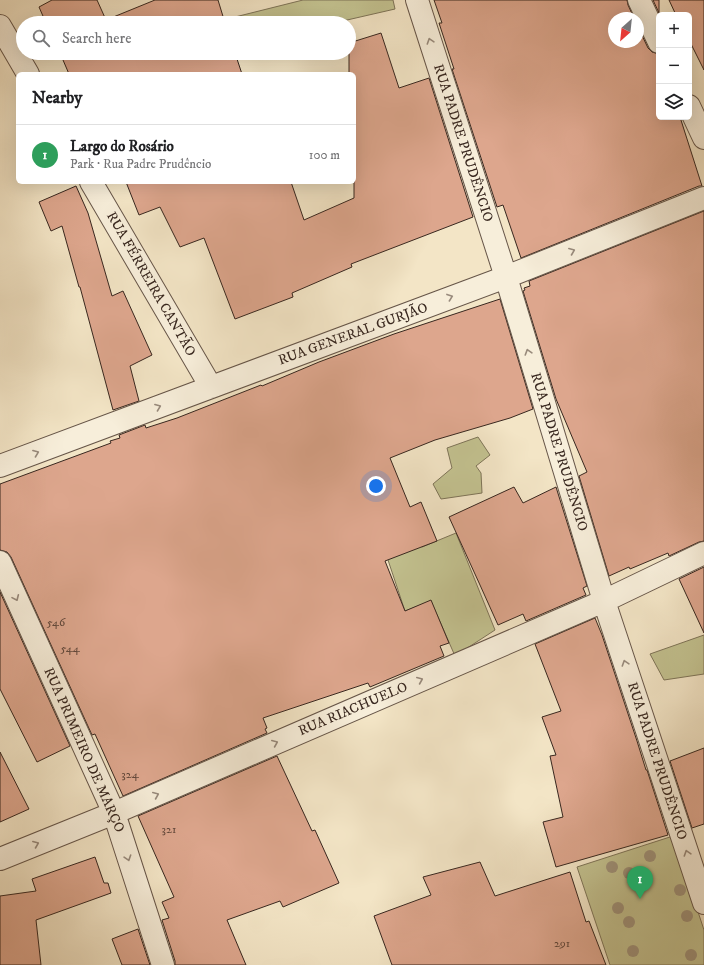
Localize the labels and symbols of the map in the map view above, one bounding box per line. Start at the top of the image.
north arrow [608,12,644,48]
one-way arrow [427,38,435,45]
street label: RUA PADRE PRUDÊNCIO [429,62,497,224]
street label: RUA FÉRREIRA CANTÃO [102,208,200,360]
one-way arrow [568,247,575,255]
one-way arrow [447,294,454,302]
street label: RUA GENERAL GURJÃO [276,299,430,369]
one-way arrow [524,348,533,355]
street label: RUA PADRE PRUDÊNCIO [526,370,592,534]
one-way arrow [155,403,162,411]
one-way arrow [33,449,40,457]
your location [366,476,386,496]
one-way arrow [11,593,19,601]
house number: 546 [47,615,66,630]
house number: 544 [60,641,81,656]
one-way arrow [621,660,629,667]
street label: RUA PRIMEIRO DE MARÇO [39,665,129,835]
one-way arrow [416,677,424,685]
street label: RUA RIACHUELO [296,678,411,740]
street label: RUA PADRE PRUDÊNCIO [623,680,691,842]
one-way arrow [271,740,279,748]
house number: 324 [121,767,140,782]
one-way arrow [153,791,160,799]
house number: 321 [162,822,176,837]
one-way arrow [33,841,40,849]
one-way arrow [684,850,692,857]
one-way arrow [124,855,132,862]
pin: 1 [627,866,653,899]
house number: 291 [554,936,570,951]

